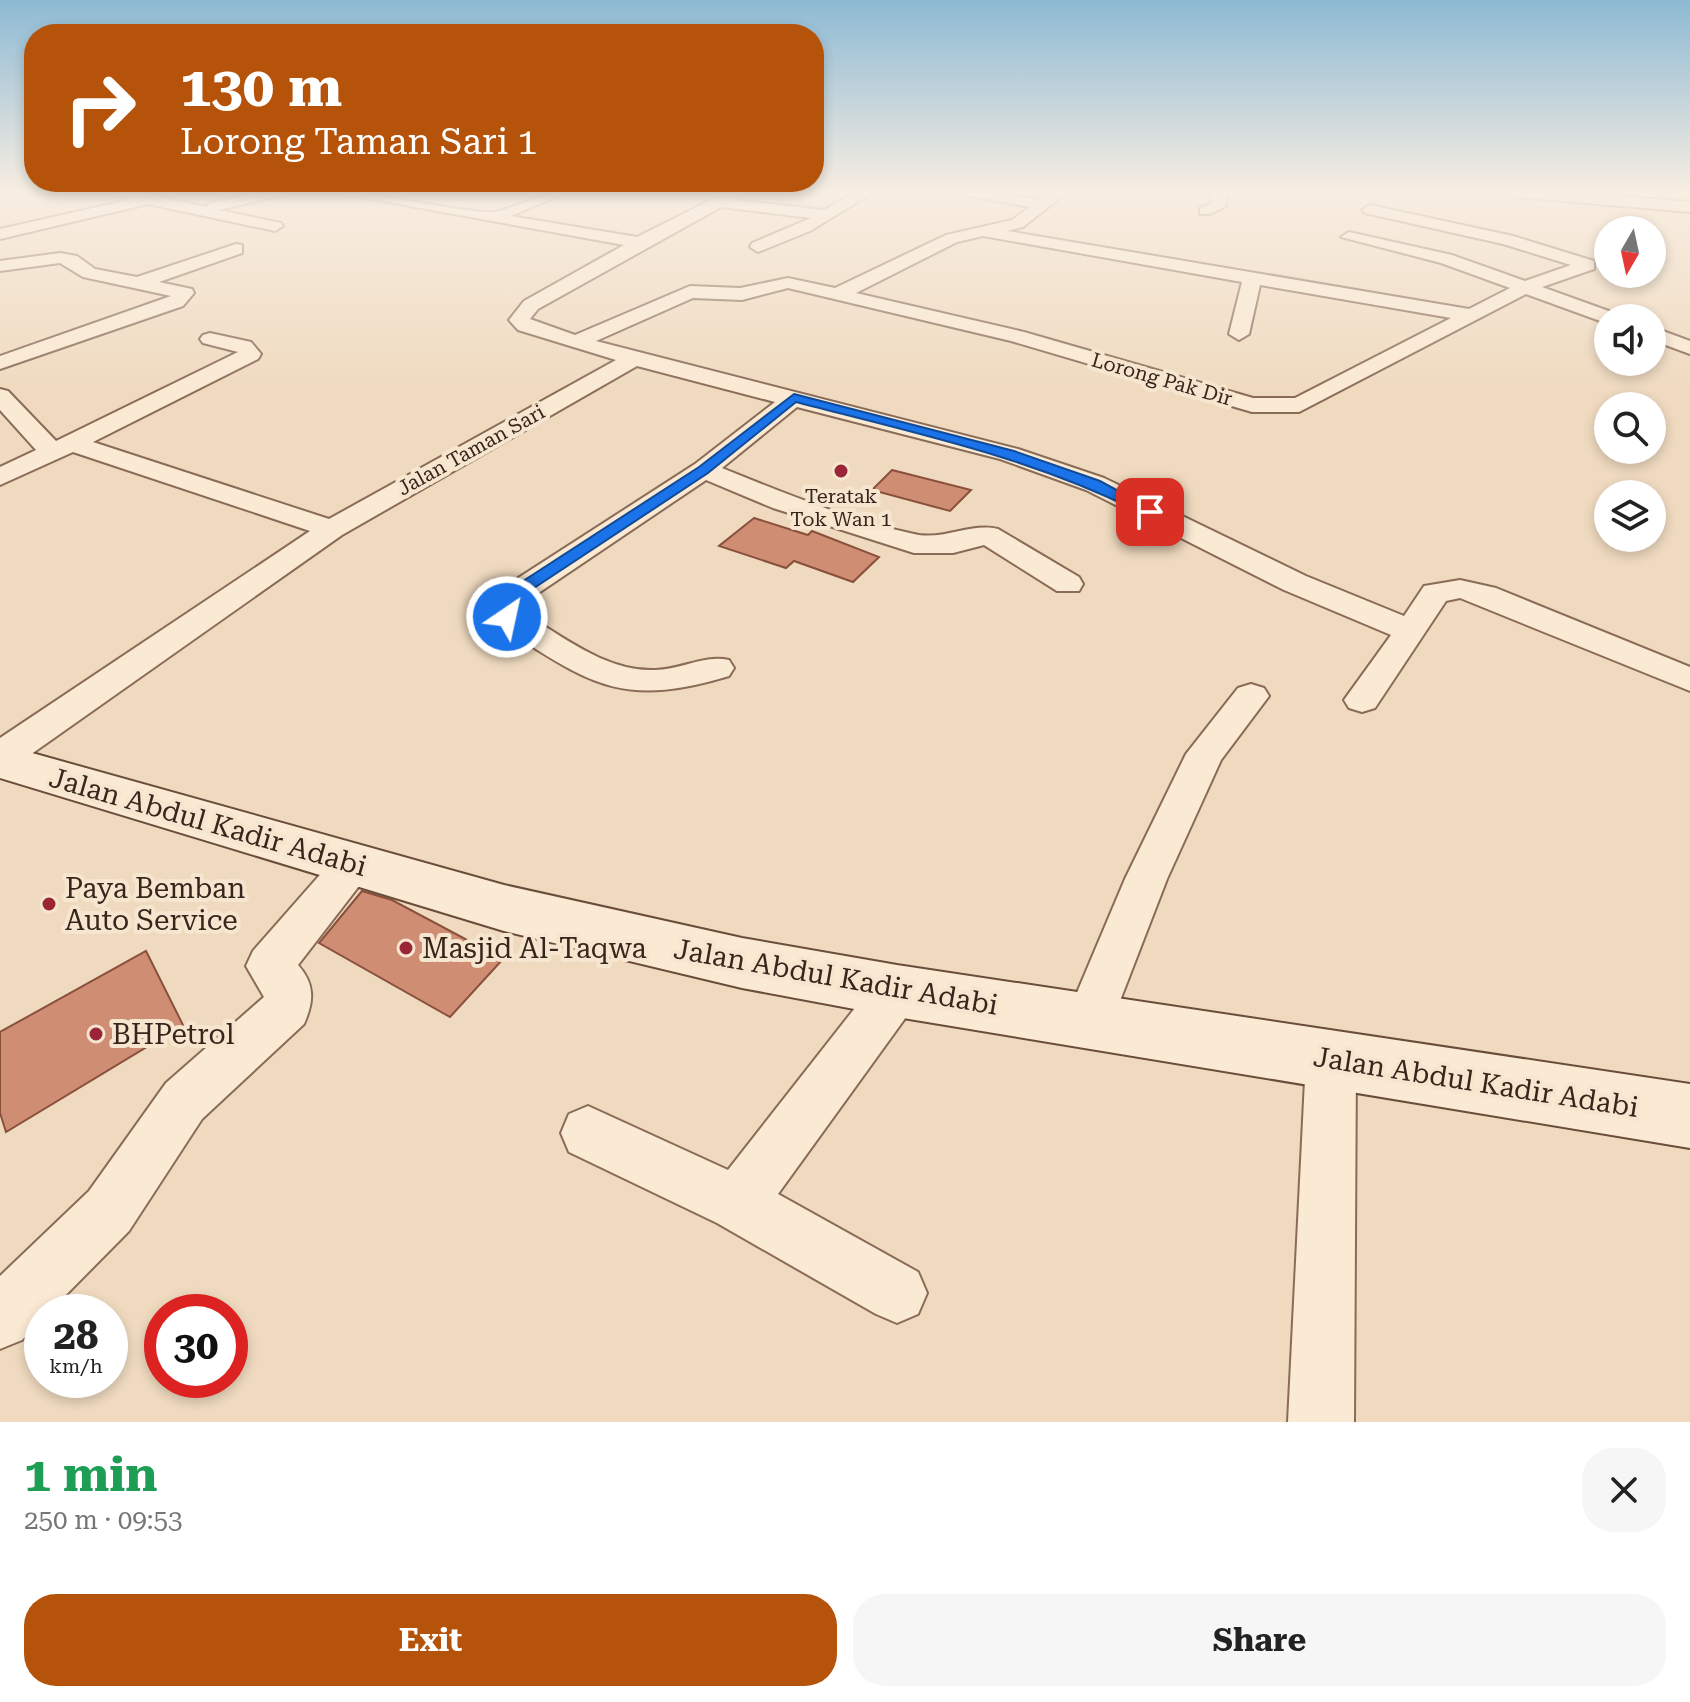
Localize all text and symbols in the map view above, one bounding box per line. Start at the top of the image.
text: 130 m [180,54,342,120]
icon: right [48,56,152,160]
text: Lorong Taman Sari 1 [180,121,537,163]
north arrow [1594,216,1666,288]
map controls [1594,216,1666,552]
button: sound [1594,304,1666,376]
street label: Lorong Pak Dir [1089,347,1235,411]
button: search [1594,392,1666,464]
street label: Jalan Taman Sari [393,400,549,500]
marker: Teratak Tok Wan 1 [832,462,850,480]
pin [1116,478,1184,546]
button: layers [1594,480,1666,552]
place label: Teratak Tok Wan 1 [790,484,892,531]
icon: arrive [1128,490,1172,534]
position arrow [465,575,549,659]
street label: Jalan Abdul Kadir Adabi [46,761,370,883]
place label: Paya Bemban Auto Service [65,872,245,937]
marker: Paya Bemban Auto Service [40,895,58,913]
place label: Masjid Al-Taqwa [422,932,647,965]
street label: Jalan Abdul Kadir Adabi [671,932,1001,1022]
marker: Masjid Al-Taqwa [397,939,415,957]
place label: BHPetrol [112,1018,235,1051]
marker: BHPetrol [87,1025,105,1043]
street label: Jalan Abdul Kadir Adabi [1311,1040,1641,1124]
speed limit sign: 30 [144,1294,248,1398]
text: 28 [54,1312,98,1359]
text: km/h [49,1354,103,1378]
text: 1 min [24,1447,157,1503]
button: close [1582,1448,1666,1532]
text: 250 m · 09:53 [24,1505,183,1535]
button: Exit [24,1594,837,1686]
button: Share [853,1594,1666,1686]

